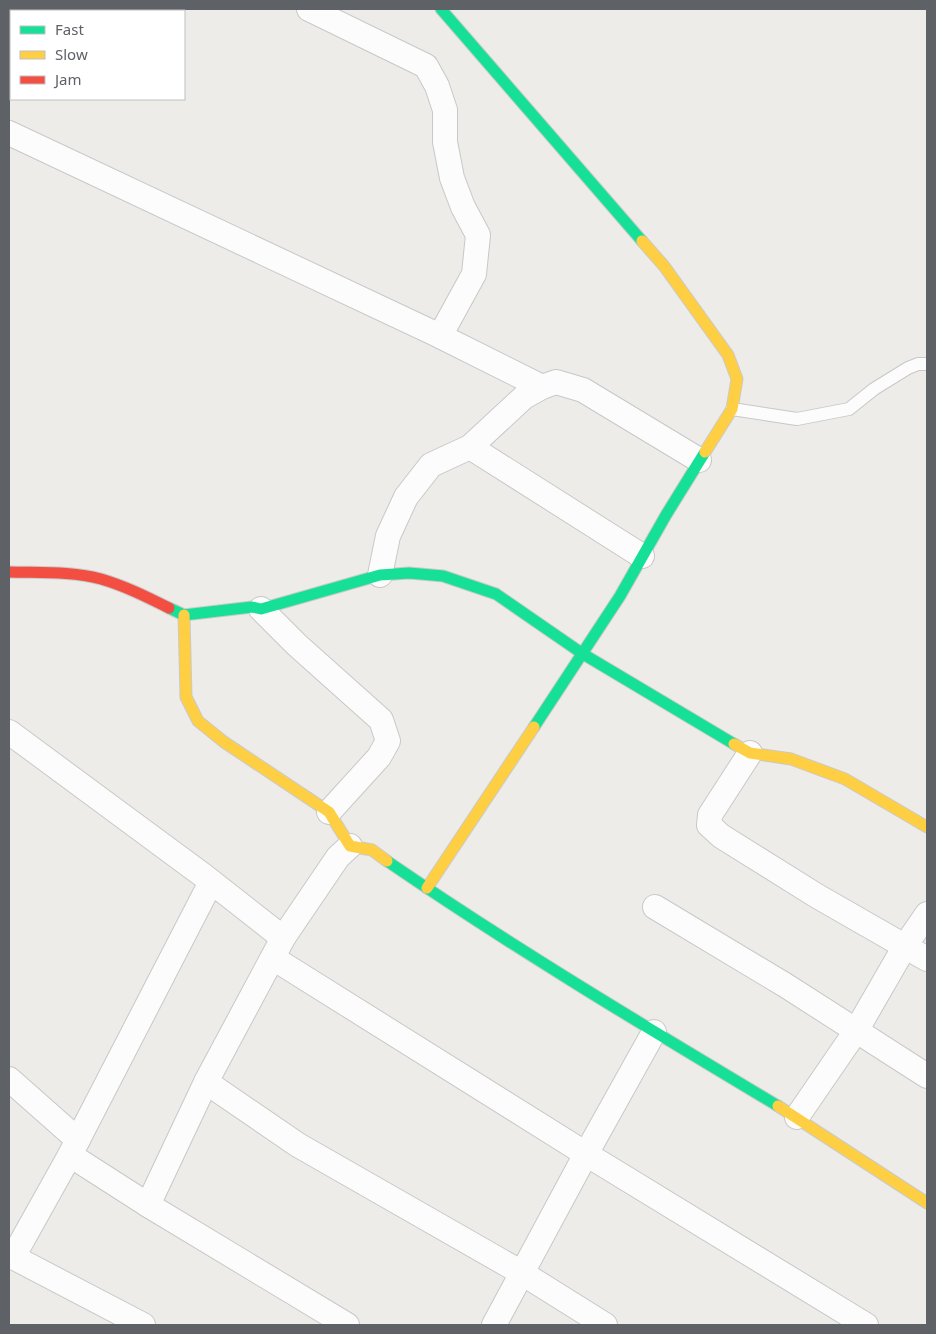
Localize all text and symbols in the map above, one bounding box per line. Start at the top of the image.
legend [10,10,185,100]
text: Fast [55,19,84,39]
text: Slow [55,44,88,64]
text: Jam [53,69,82,89]

